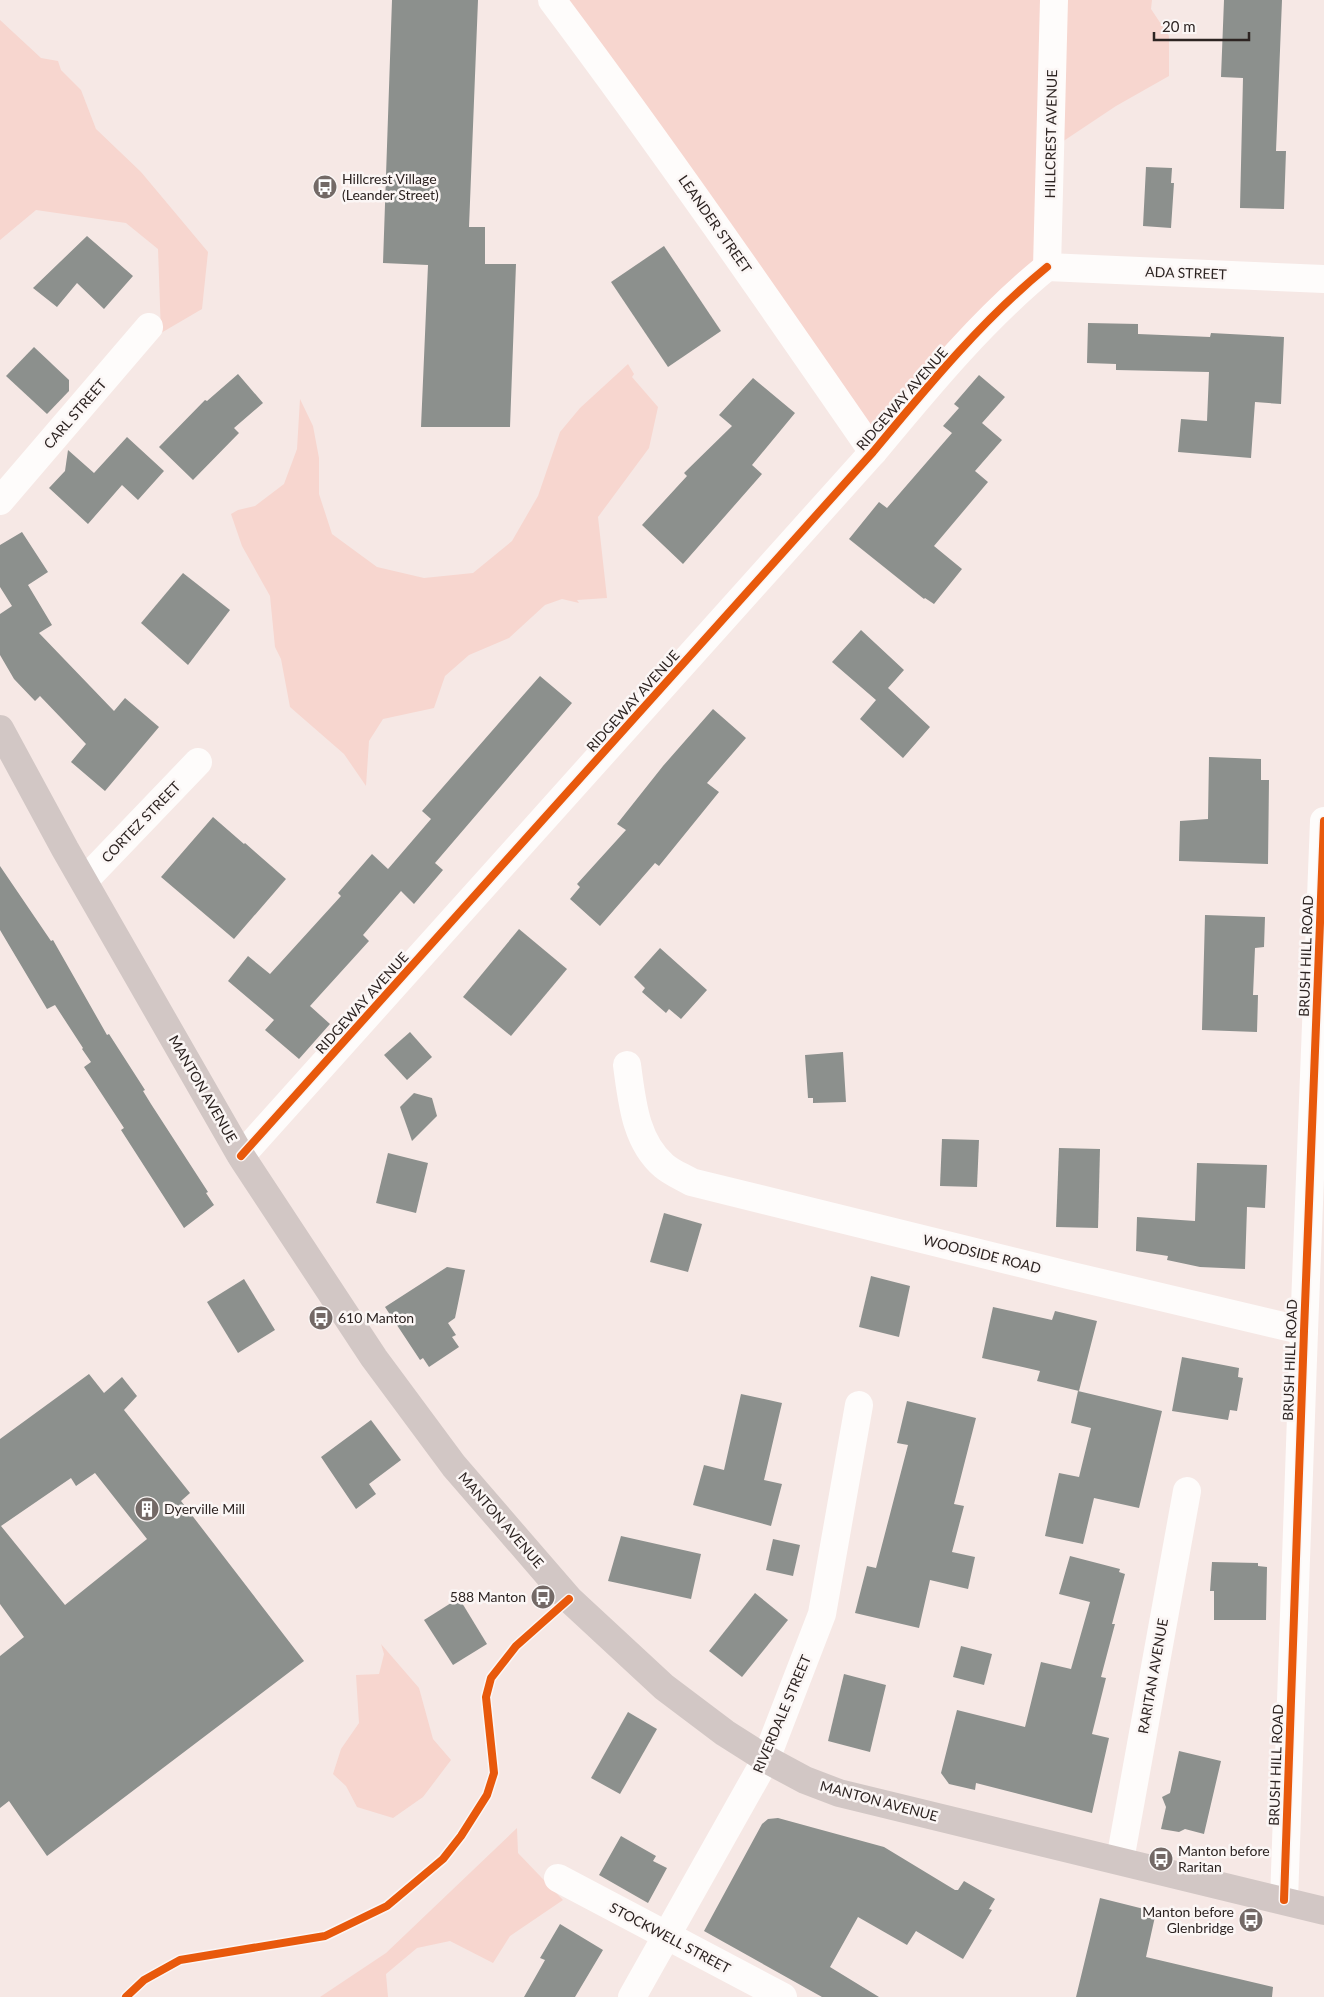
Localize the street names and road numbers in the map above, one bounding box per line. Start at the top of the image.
street label: HILLCREST AVENUE [1041,70,1060,198]
street label: LEANDER STREET [675,171,756,277]
street label: ADA STREET [1145,263,1228,282]
street label: RIDGEWAY AVENUE [852,344,951,454]
street label: CARL STREET [40,375,110,452]
street label: RIDGEWAY AVENUE [583,646,683,755]
street label: CORTEZ STREET [98,777,184,866]
street label: BRUSH HILL ROAD [1295,895,1316,1017]
street label: RIDGEWAY AVENUE [312,948,412,1057]
street label: MANTON AVENUE [166,1032,241,1146]
street label: WOODSIDE ROAD [921,1231,1043,1276]
street label: BRUSH HILL ROAD [1279,1299,1300,1421]
street label: MANTON AVENUE [455,1468,548,1571]
street label: RARITAN AVENUE [1134,1617,1171,1735]
street label: RIVERDALE STREET [749,1651,814,1775]
street label: BRUSH HILL ROAD [1265,1704,1286,1826]
street label: MANTON AVENUE [818,1777,940,1824]
street label: STOCKWELL STREET [607,1898,734,1977]

